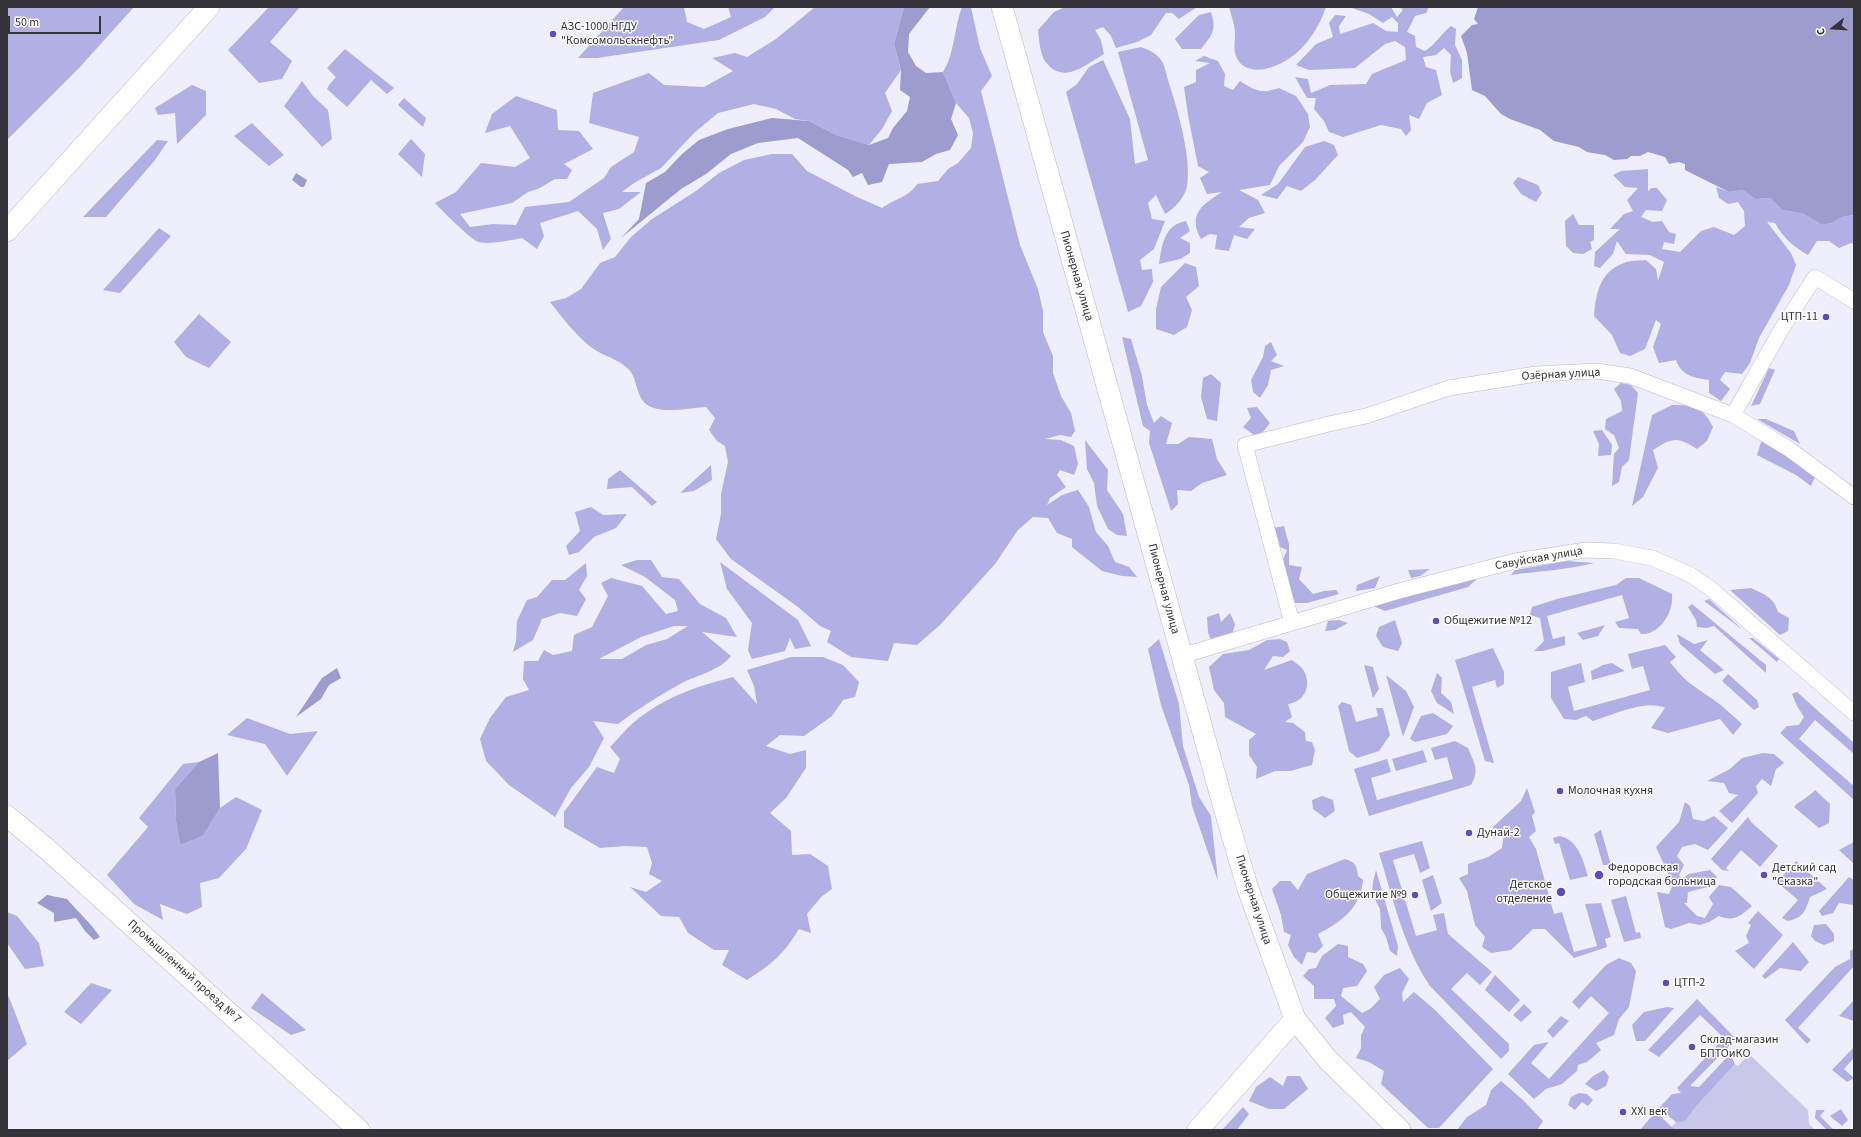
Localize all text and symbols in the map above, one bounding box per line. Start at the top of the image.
scale bar [10,8,103,34]
north arrow [1813,8,1853,48]
text: 50 m [15,14,39,31]
place label: АЗС-1000 НГДУ "Комсомольскнефть" [561,20,673,48]
text: С [1813,26,1829,37]
marker: АЗС-1000 НГДУ "Комсомольскнефть" [548,29,558,39]
street label: Пионерная улица [1056,229,1096,323]
place label: ЦТП-11 [1781,310,1818,324]
marker: ЦТП-11 [1821,312,1831,322]
street label: Озёрная улица [1521,366,1601,384]
street label: Пионерная улица [1144,542,1182,636]
street label: Савуйская улица [1494,544,1584,574]
place label: Общежитие №12 [1444,614,1532,628]
marker: Общежитие №12 [1431,616,1441,626]
place label: Молочная кухня [1568,784,1653,798]
marker: Молочная кухня [1555,786,1565,796]
place label: Дунай-2 [1477,826,1520,840]
marker: Дунай-2 [1464,828,1474,838]
street label: Пионерная улица [1232,853,1274,947]
place label: Федоровская городская больница [1608,861,1716,889]
place label: Детский сад "Сказка" [1772,861,1836,889]
marker: Федоровская городская больница [1593,869,1605,881]
marker: Детский сад "Сказка" [1759,870,1769,880]
place label: Детское отделение [1496,878,1552,906]
marker: Детское отделение [1555,886,1567,898]
place label: Общежитие №9 [1325,888,1407,902]
marker: Общежитие №9 [1410,890,1420,900]
street label: Промышленный проезд № 7 [124,917,244,1027]
place label: ЦТП-2 [1674,976,1705,990]
marker: ЦТП-2 [1661,978,1671,988]
place label: Склад-магазин БПТОиКО [1700,1033,1779,1061]
marker: Склад-магазин БПТОиКО [1687,1042,1697,1052]
place label: XXI век [1631,1105,1667,1119]
marker: XXI век [1618,1107,1628,1117]

